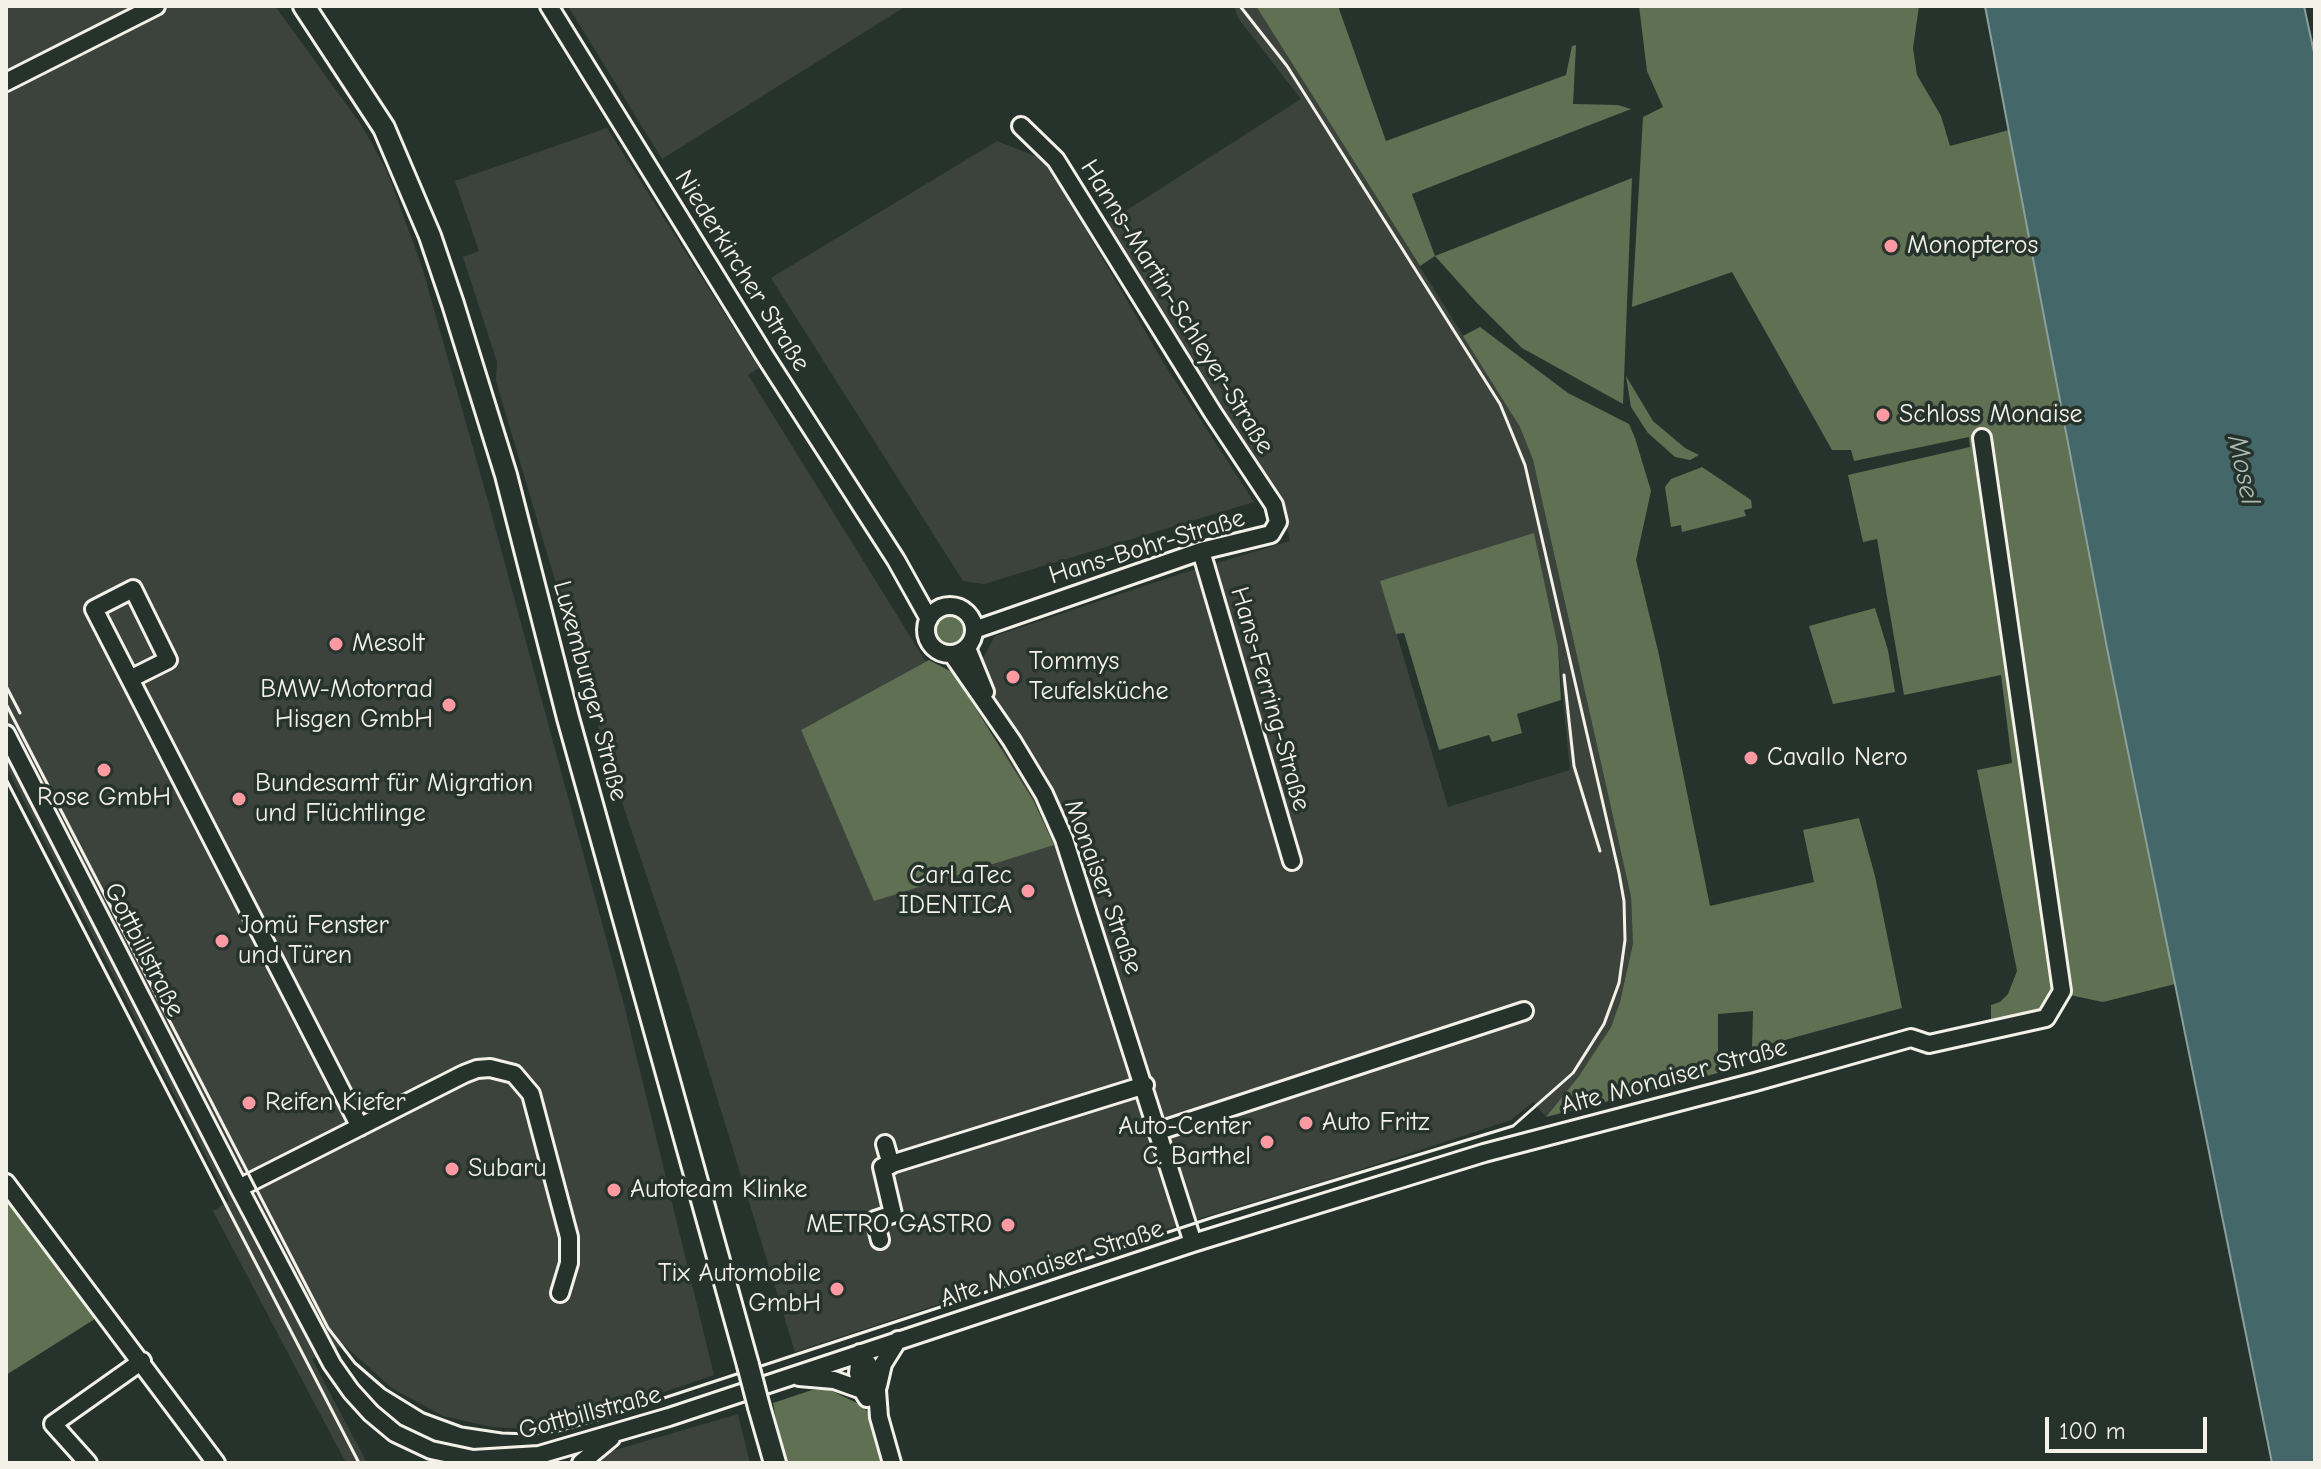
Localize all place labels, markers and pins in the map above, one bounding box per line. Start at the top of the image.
place label: Monopteros [1907,230,2038,262]
marker: Monopteros [1882,237,1900,255]
place label: Schloss Monaise [1899,399,2082,431]
marker: Schloss Monaise [1874,406,1892,424]
place label: Mesolt [352,628,424,660]
marker: Mesolt [327,635,345,653]
place label: Tommys Teufelsküche [1029,646,1168,708]
marker: Tommys Teufelsküche [1004,668,1022,686]
place label: BMW-Motorrad Hisgen GmbH [260,674,433,736]
marker: BMW-Motorrad Hisgen GmbH [440,696,458,714]
place label: Cavallo Nero [1767,742,1908,774]
marker: Cavallo Nero [1742,749,1760,767]
marker: Rose GmbH [95,761,113,779]
place label: Bundesamt für Migration und Flüchtlinge [255,768,533,830]
place label: Rose GmbH [37,782,171,814]
marker: Bundesamt für Migration und Flüchtlinge [230,790,248,808]
place label: CarLaTec IDENTICA [899,860,1012,922]
marker: CarLaTec IDENTICA [1019,882,1037,900]
place label: Jomü Fenster und Türen [238,910,389,972]
marker: Jomü Fenster und Türen [213,932,231,950]
place label: Reifen Kiefer [265,1087,406,1119]
marker: Reifen Kiefer [240,1094,258,1112]
place label: Auto Fritz [1322,1107,1429,1139]
place label: Auto-Center C. Barthel [1118,1111,1251,1172]
marker: Auto Fritz [1297,1114,1315,1132]
marker: Auto-Center C. Barthel [1258,1133,1276,1151]
place label: Subaru [468,1153,547,1185]
marker: Subaru [443,1160,461,1178]
place label: Autoteam Klinke [630,1174,808,1206]
marker: Autoteam Klinke [605,1181,623,1199]
place label: METRO GASTRO [806,1209,992,1241]
marker: METRO GASTRO [999,1216,1017,1234]
place label: Tix Automobile GmbH [658,1258,821,1320]
marker: Tix Automobile GmbH [828,1280,846,1298]

